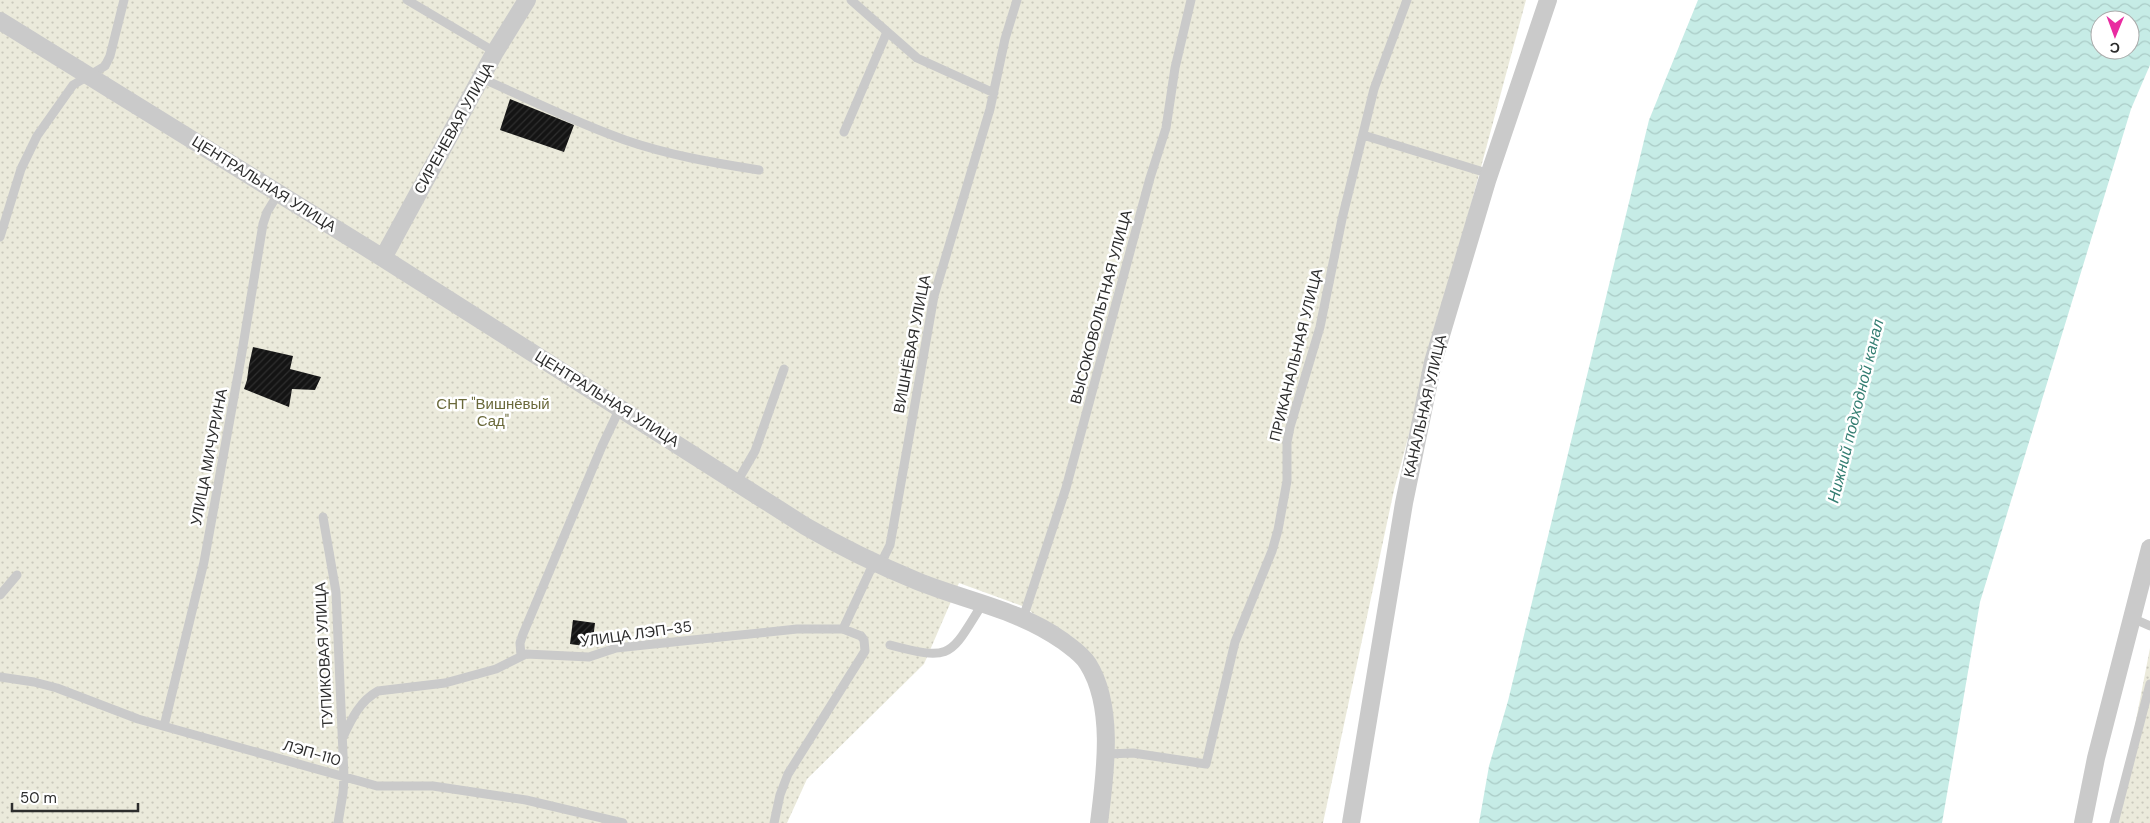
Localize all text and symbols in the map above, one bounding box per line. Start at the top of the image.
north arrow [2090,10,2140,60]
text: С [2110,39,2120,57]
street label: СИРЕНЕВАЯ УЛИЦА [409,59,499,197]
street label: ЦЕНТРАЛЬНАЯ УЛИЦА [188,131,340,237]
street label: ВЫСОКОВОЛЬТНАЯ УЛИЦА [1065,208,1137,406]
street label: ПРИКАНАЛЬНАЯ УЛИЦА [1265,266,1327,444]
street label: ВИШНЁВАЯ УЛИЦА [889,273,935,415]
water label: Нижний подходной канал [1822,317,1889,505]
street label: КАНАЛЬНАЯ УЛИЦА [1399,333,1451,479]
street label: ЦЕНТРАЛЬНАЯ УЛИЦА [531,346,683,452]
street label: УЛИЦА МИЧУРИНА [186,387,232,527]
park label: СНТ "Вишнёвый Сад" [436,394,550,431]
street label: ТУПИКОВАЯ УЛИЦА [310,582,338,728]
street label: УЛИЦА ЛЭП-35 [579,616,693,652]
street label: ЛЭП-110 [281,735,343,771]
scale bar [12,780,139,812]
text: 50 m [20,788,57,808]

